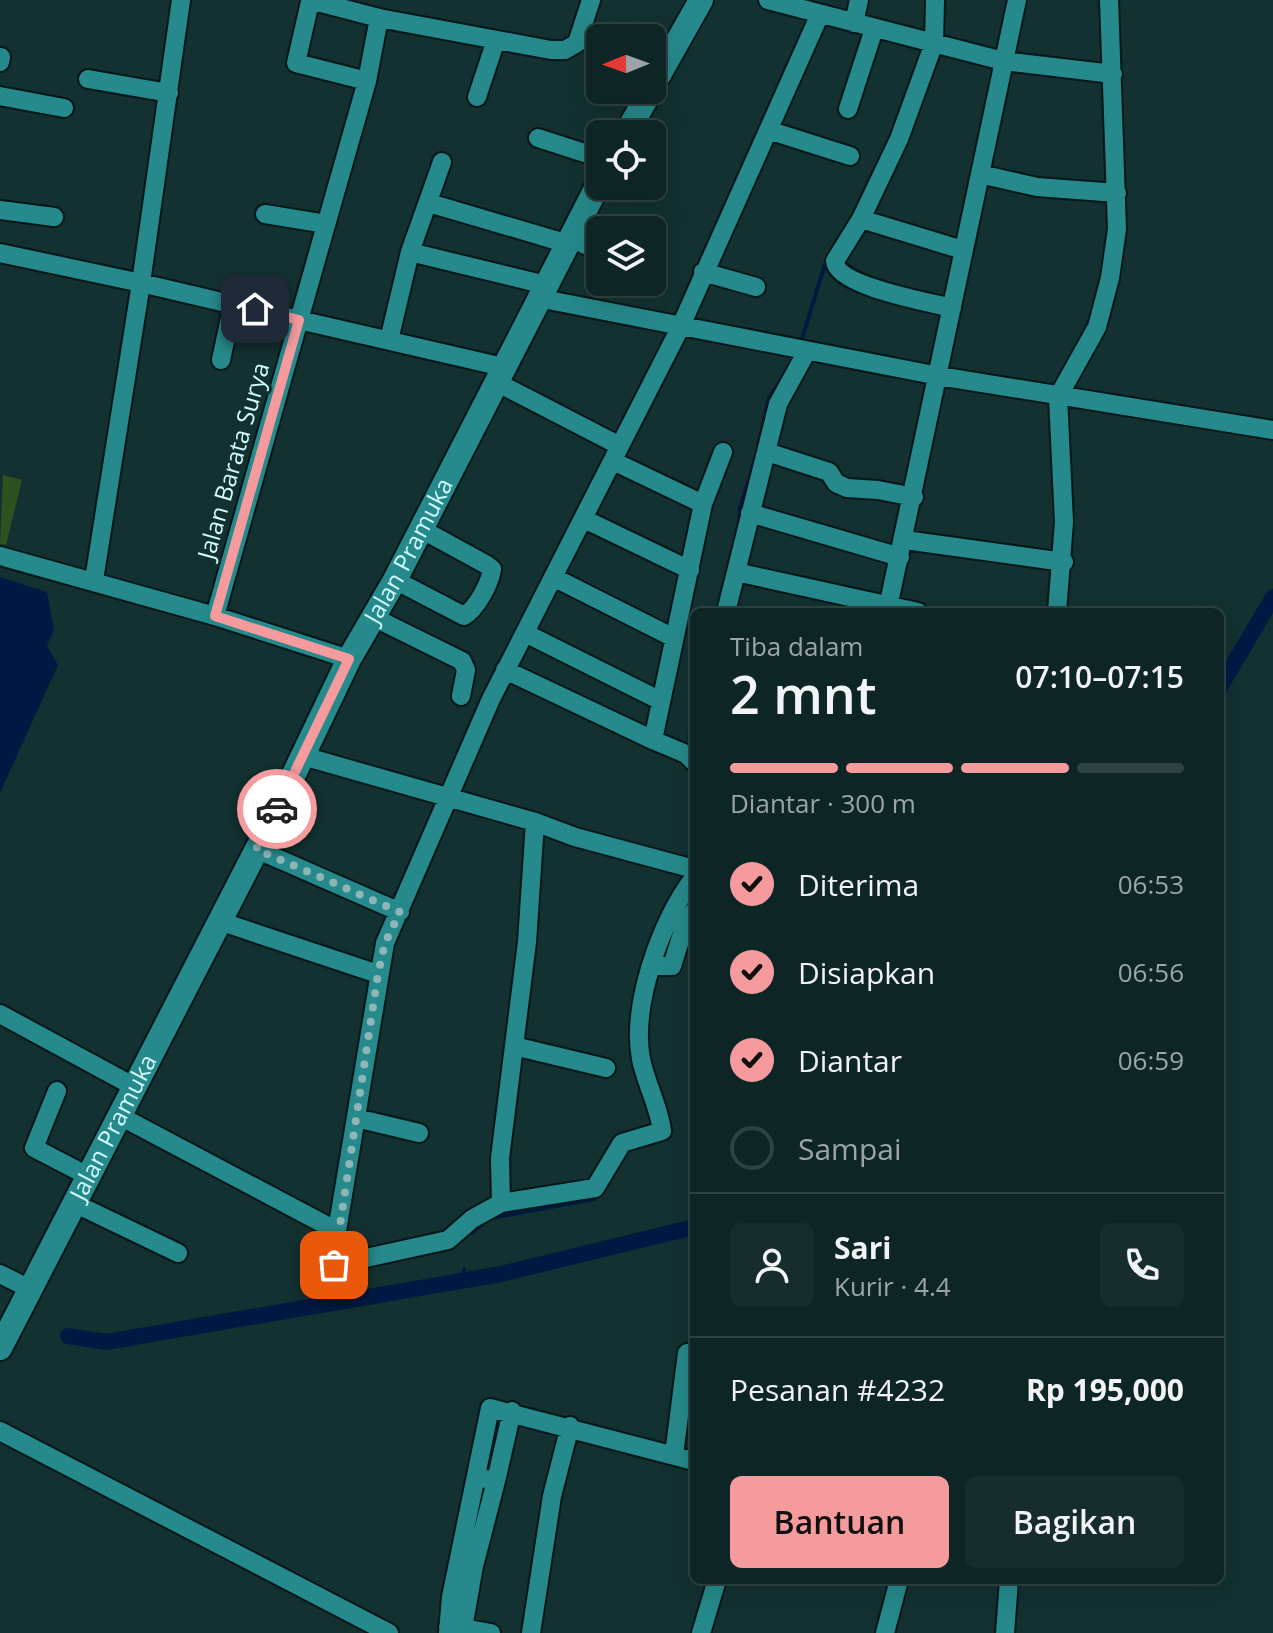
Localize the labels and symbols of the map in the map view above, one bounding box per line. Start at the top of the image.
north arrow [586,24,666,104]
pin [221,275,289,343]
street label: Jalan Barata Surya [188,358,276,565]
street label: Jalan Pramuka [354,472,460,631]
courier [237,769,317,849]
street label: Jalan Pramuka [60,1048,164,1208]
pin [300,1231,368,1299]

